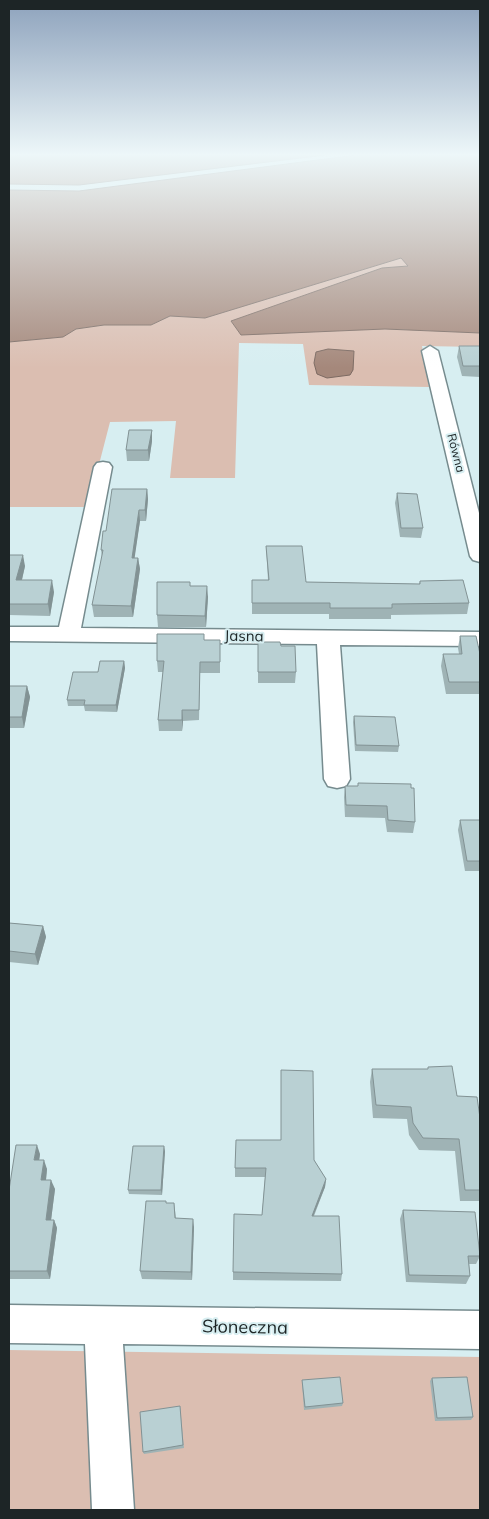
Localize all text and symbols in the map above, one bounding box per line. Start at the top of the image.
street label: Równa [444,432,469,474]
street label: Jasna [224,626,264,645]
street label: Słoneczna [202,1314,288,1339]

